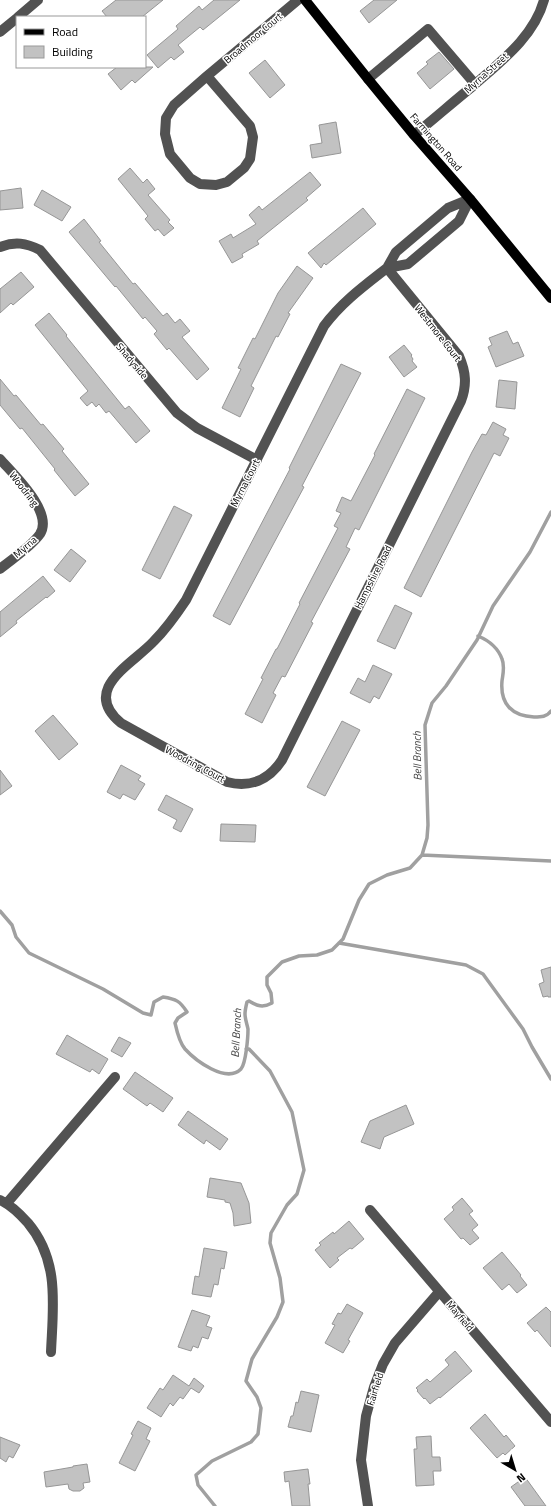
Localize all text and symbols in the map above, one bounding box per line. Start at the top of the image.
street label: Broadmoor Court [220,9,286,67]
legend [16,16,146,68]
text: Road [52,22,78,41]
text: Building [52,42,93,61]
street label: Myrna Street [461,49,512,97]
street label: Farmington Road [407,110,465,174]
street label: Westmore Court [411,301,465,365]
street label: Shadyside [112,340,152,382]
street label: Myrna Court [226,456,264,510]
street label: Woodring [6,468,42,510]
street label: Myrna [10,532,40,562]
street label: Hampshire Road [350,542,396,612]
water label: Bell Branch [409,731,425,781]
street label: Woodring Court [162,742,228,786]
water label: Bell Branch [227,1008,245,1058]
street label: Mayfield [443,1297,477,1335]
street label: Fairfield [363,1371,387,1407]
north arrow [495,1450,535,1490]
text: N [513,1469,529,1487]

